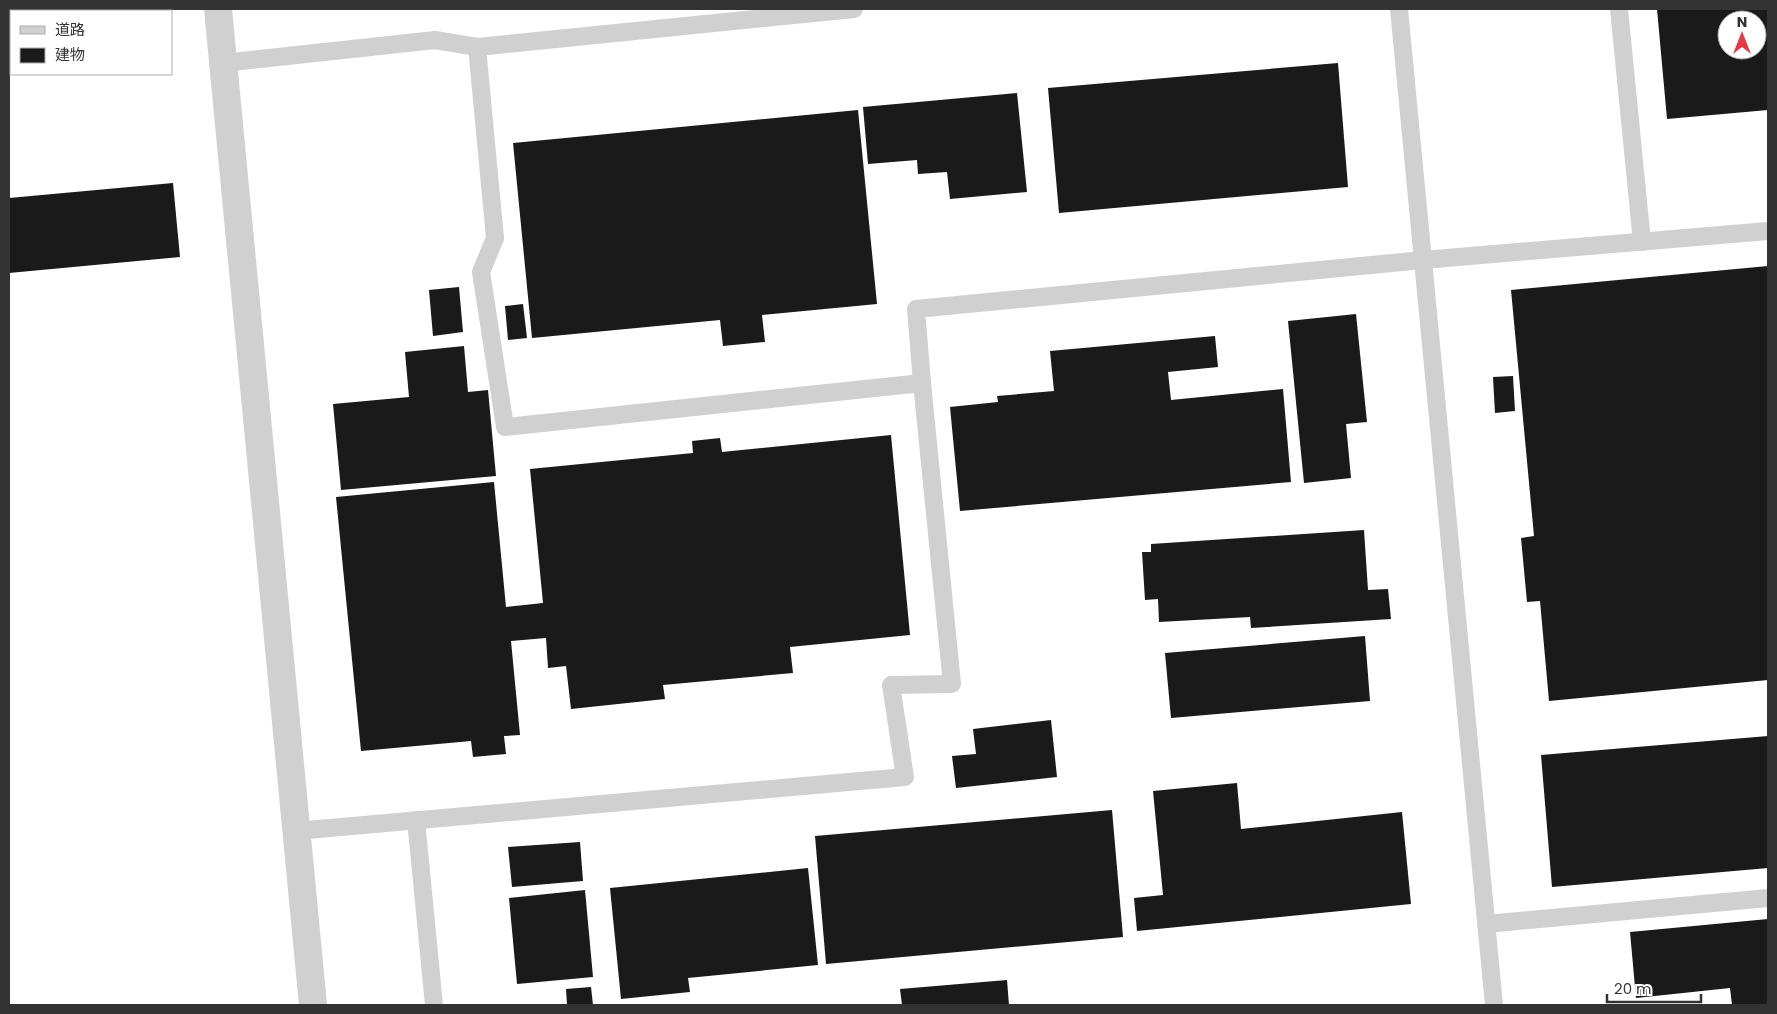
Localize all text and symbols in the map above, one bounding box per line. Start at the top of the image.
legend [10,10,172,75]
north arrow [1717,10,1767,60]
text: N [1737,12,1747,32]
text: 道路 [55,19,85,40]
text: 建物 [55,44,85,65]
scale bar [1607,972,1701,1004]
text: 20 m [1614,978,1652,999]

